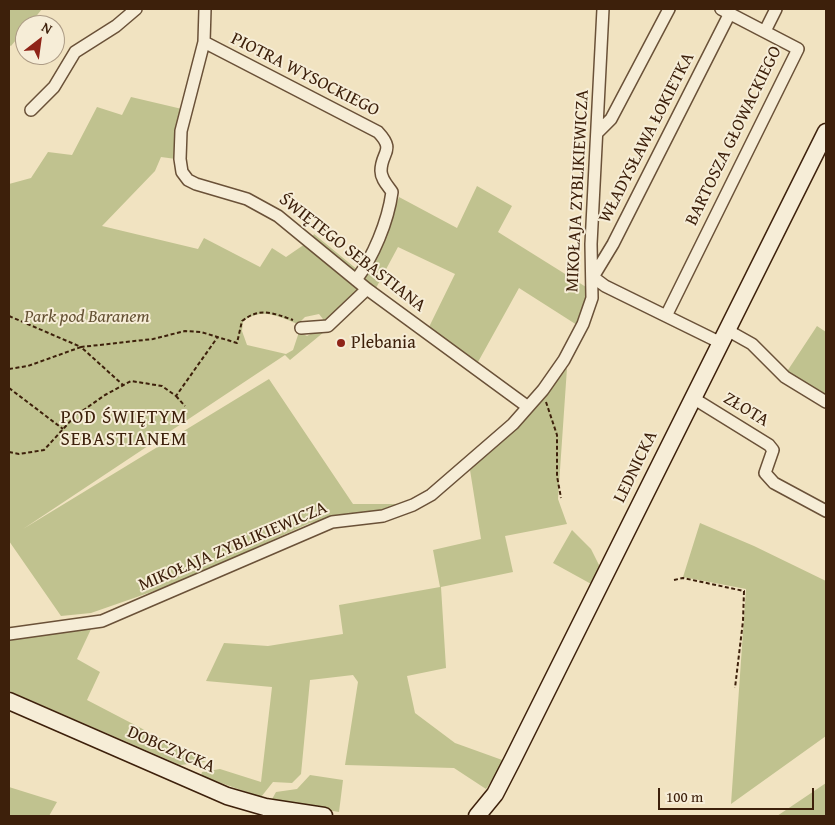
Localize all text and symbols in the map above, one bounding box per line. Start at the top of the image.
north arrow [15,15,65,65]
text: N [38,17,56,39]
street label: PIOTRA WYSOCKIEGO [227,28,383,122]
street label: BARTOSZA GŁOWACKIEGO [681,43,787,229]
street label: WŁADYSŁAWA ŁOKIETKA [595,49,699,227]
street label: MIKOŁAJA ZYBLIKIEWICZA [562,89,594,293]
street label: ŚWIĘTEGO SEBASTIANA [274,189,430,317]
park label: Park pod Baranem [24,306,150,328]
place label: Plebania [351,332,416,354]
marker: Plebania [335,337,347,349]
street label: ZŁOTA [719,388,773,432]
district label: POD ŚWIĘTYM SEBASTIANEM [59,407,189,451]
street label: LEDNICKA [609,427,663,507]
street label: MIKOŁAJA ZYBLIKIEWICZA [135,497,331,597]
street label: DOBCZYCKA [124,722,218,778]
scale bar [660,778,816,810]
text: 100 m [666,786,703,807]

